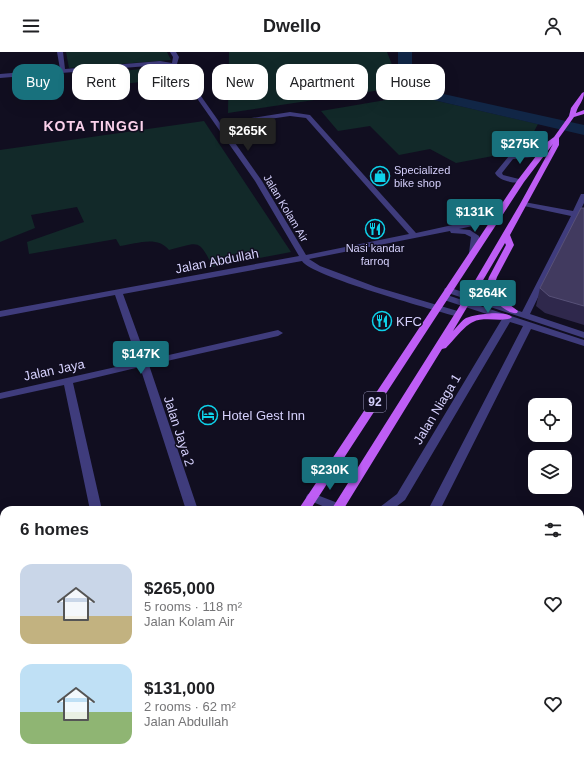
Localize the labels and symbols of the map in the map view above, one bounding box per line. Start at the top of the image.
district label: KOTA TINGGI [43,118,145,134]
pin: $265K [220,118,276,152]
pin: $275K [492,131,548,165]
place label: Specialized bike shop [394,164,450,189]
shop icon: Specialized bike shop [369,165,391,187]
street label: Jalan Kolam Air [261,172,311,244]
pin: $131K [447,199,503,233]
restaurant icon: Nasi kandar farroq [364,218,386,240]
place label: Nasi kandar farroq [346,242,405,267]
street label: Jalan Abdullah [174,246,260,276]
pin: $264K [460,280,516,314]
restaurant icon: KFC [371,310,393,332]
place label: KFC [396,314,422,329]
pin: $147K [113,341,169,375]
street label: Jalan Jaya [22,356,87,384]
street label: Jalan Niaga 1 [410,371,464,447]
road number: 92 [364,392,386,412]
street label: Jalan Jaya 2 [161,394,197,468]
hotel icon: Hotel Gest Inn [197,404,219,426]
place label: Hotel Gest Inn [222,408,305,423]
pin: $230K [302,457,358,491]

